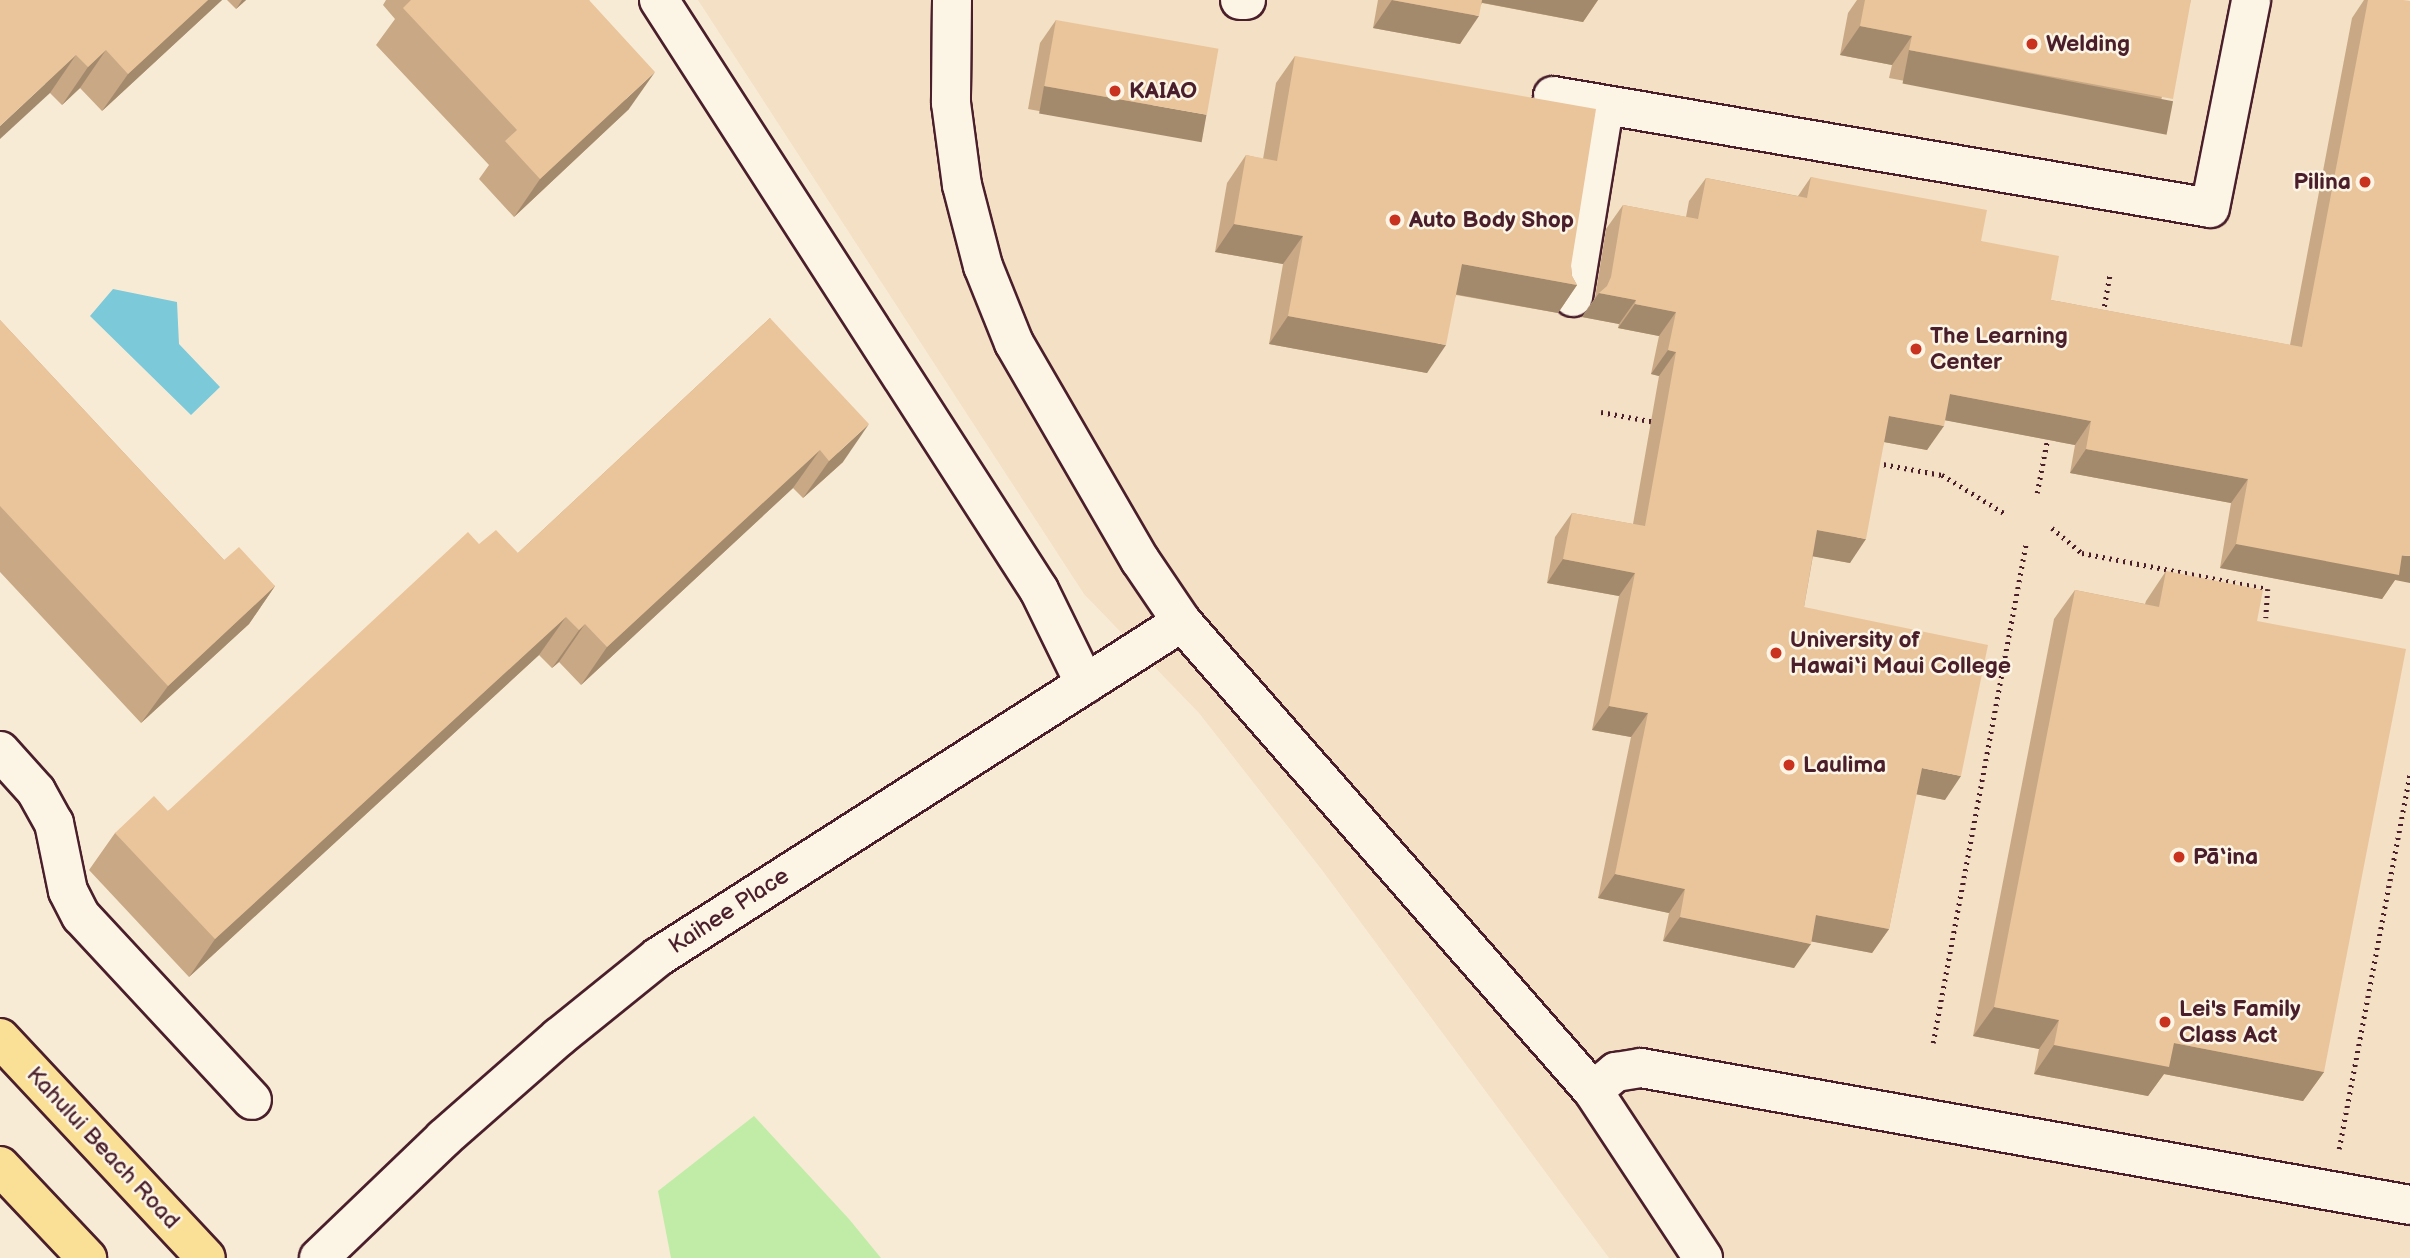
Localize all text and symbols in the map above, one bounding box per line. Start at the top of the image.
place label: Welding [2046,30,2130,58]
marker: Welding [2024,36,2040,52]
place label: KAIAO [1129,77,1197,105]
marker: KAIAO [1107,83,1123,99]
place label: Pilina [2294,168,2351,196]
marker: Pilina [2357,174,2373,190]
place label: Auto Body Shop [1409,206,1575,234]
marker: Auto Body Shop [1387,212,1403,228]
place label: The Learning Center [1930,322,2068,376]
marker: The Learning Center [1908,341,1924,357]
place label: University of Hawai‘i Maui College [1790,626,2011,680]
marker: University of Hawai‘i Maui College [1768,645,1784,661]
place label: Laulima [1803,751,1886,779]
marker: Laulima [1781,757,1797,773]
place label: Pā‘ina [2193,843,2258,871]
marker: Pā‘ina [2171,849,2187,865]
street label: Kaihee Place [664,862,794,960]
place label: Lei's Family Class Act [2179,995,2301,1049]
marker: Lei's Family Class Act [2157,1014,2173,1030]
street label: Kahului Beach Road [21,1061,185,1235]

